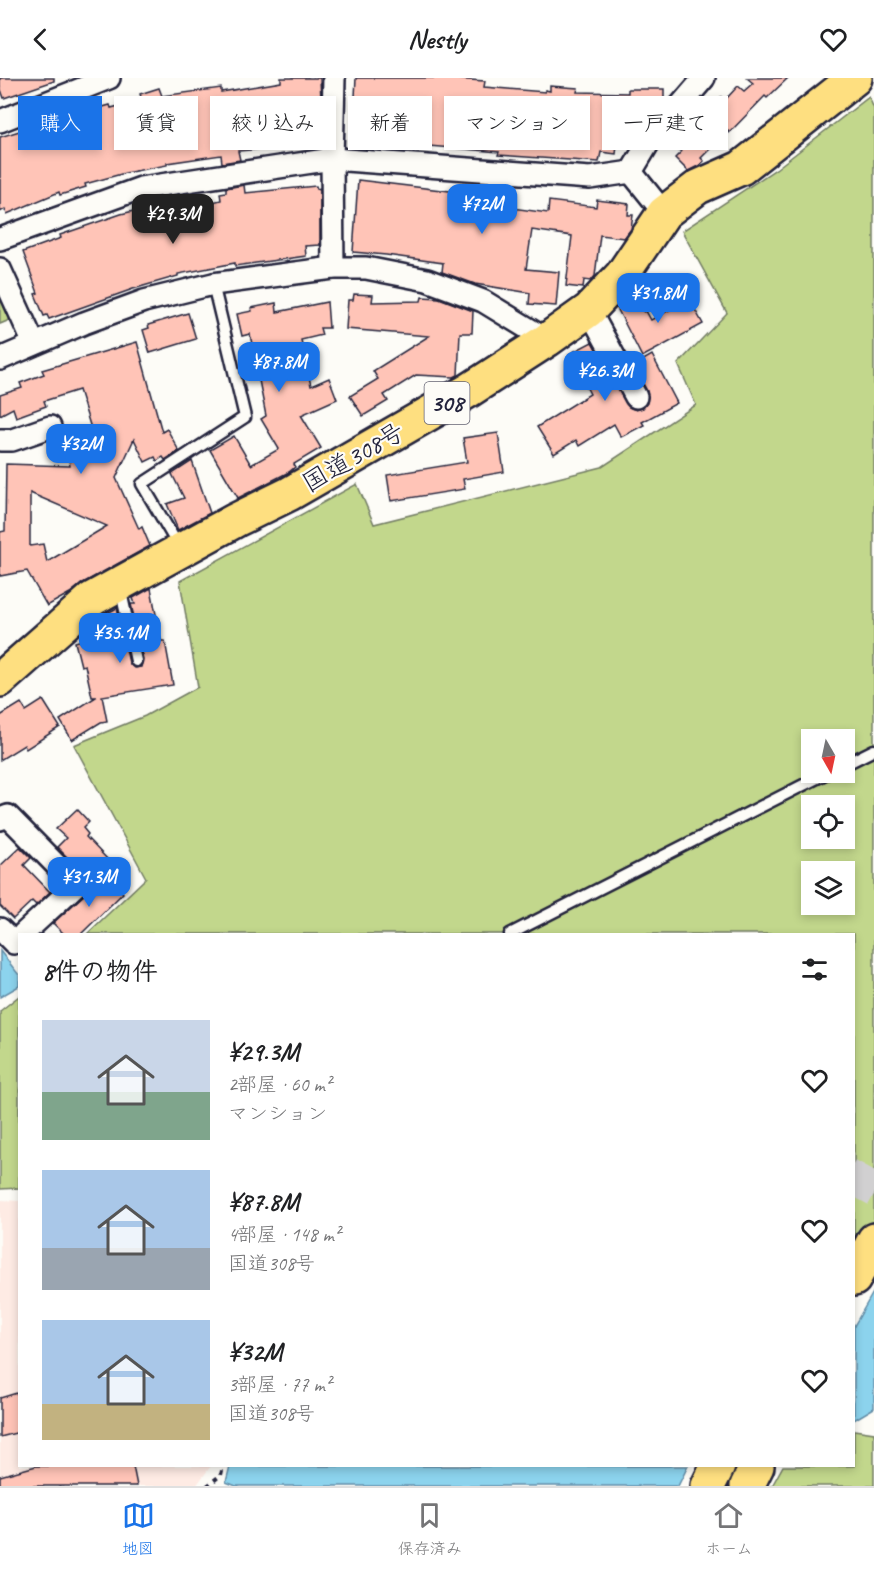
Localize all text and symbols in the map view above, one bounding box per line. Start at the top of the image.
text: Nestly [408,22,466,56]
icon: back [24,23,57,56]
icon: heart [817,23,850,56]
chip: 購入 [18,96,102,150]
chip: 賃貸 [114,96,198,150]
chip: 絞り込み [210,96,336,150]
chip: 新着 [348,96,432,150]
chip: マンション [444,96,590,150]
chip: 一戸建て [602,96,728,150]
pin: ¥72M [446,184,518,235]
text: ¥72M [461,191,503,216]
pin: ¥29.3M [124,194,222,245]
text: ¥29.3M [146,201,200,226]
pin: ¥31.8M [609,273,707,324]
text: ¥31.8M [631,280,685,305]
pin: ¥87.8M [230,342,328,393]
text: ¥87.8M [252,349,306,374]
pin: ¥26.3M [556,351,654,402]
text: ¥26.3M [578,358,632,383]
road number: 308 [424,382,470,424]
street label: 国道308号 [296,415,410,500]
pin: ¥32M [45,424,117,475]
text: ¥32M [60,431,102,456]
pin: ¥35.1M [71,613,169,664]
text: ¥35.1M [93,620,147,645]
north arrow [801,729,855,783]
map controls [801,729,855,915]
button: locate [801,795,855,849]
pin: ¥31.3M [40,857,138,908]
button: layers [801,861,855,915]
text: ¥31.3M [62,864,116,889]
icon: filters [798,953,831,986]
text: 8件の物件 [42,955,158,988]
text: ¥29.3M [228,1035,299,1068]
icon: home [90,1044,162,1116]
icon: heart [798,1064,831,1097]
text: 2部屋 · 60 m² [228,1072,331,1097]
text: マンション [228,1101,327,1126]
text: ¥87.8M [228,1185,299,1218]
icon: home [90,1194,162,1266]
icon: heart [798,1214,831,1247]
text: 4部屋 · 148 m² [228,1222,340,1247]
text: 国道308号 [228,1251,315,1276]
text: ¥32M [228,1335,282,1368]
icon: home [90,1344,162,1416]
icon: heart [798,1364,831,1397]
text: 3部屋 · 77 m² [228,1372,331,1397]
text: 国道308号 [228,1401,315,1426]
tab: 地図 [122,1499,155,1559]
tab: 保存済み [398,1499,462,1559]
tab: ホーム [705,1499,752,1559]

